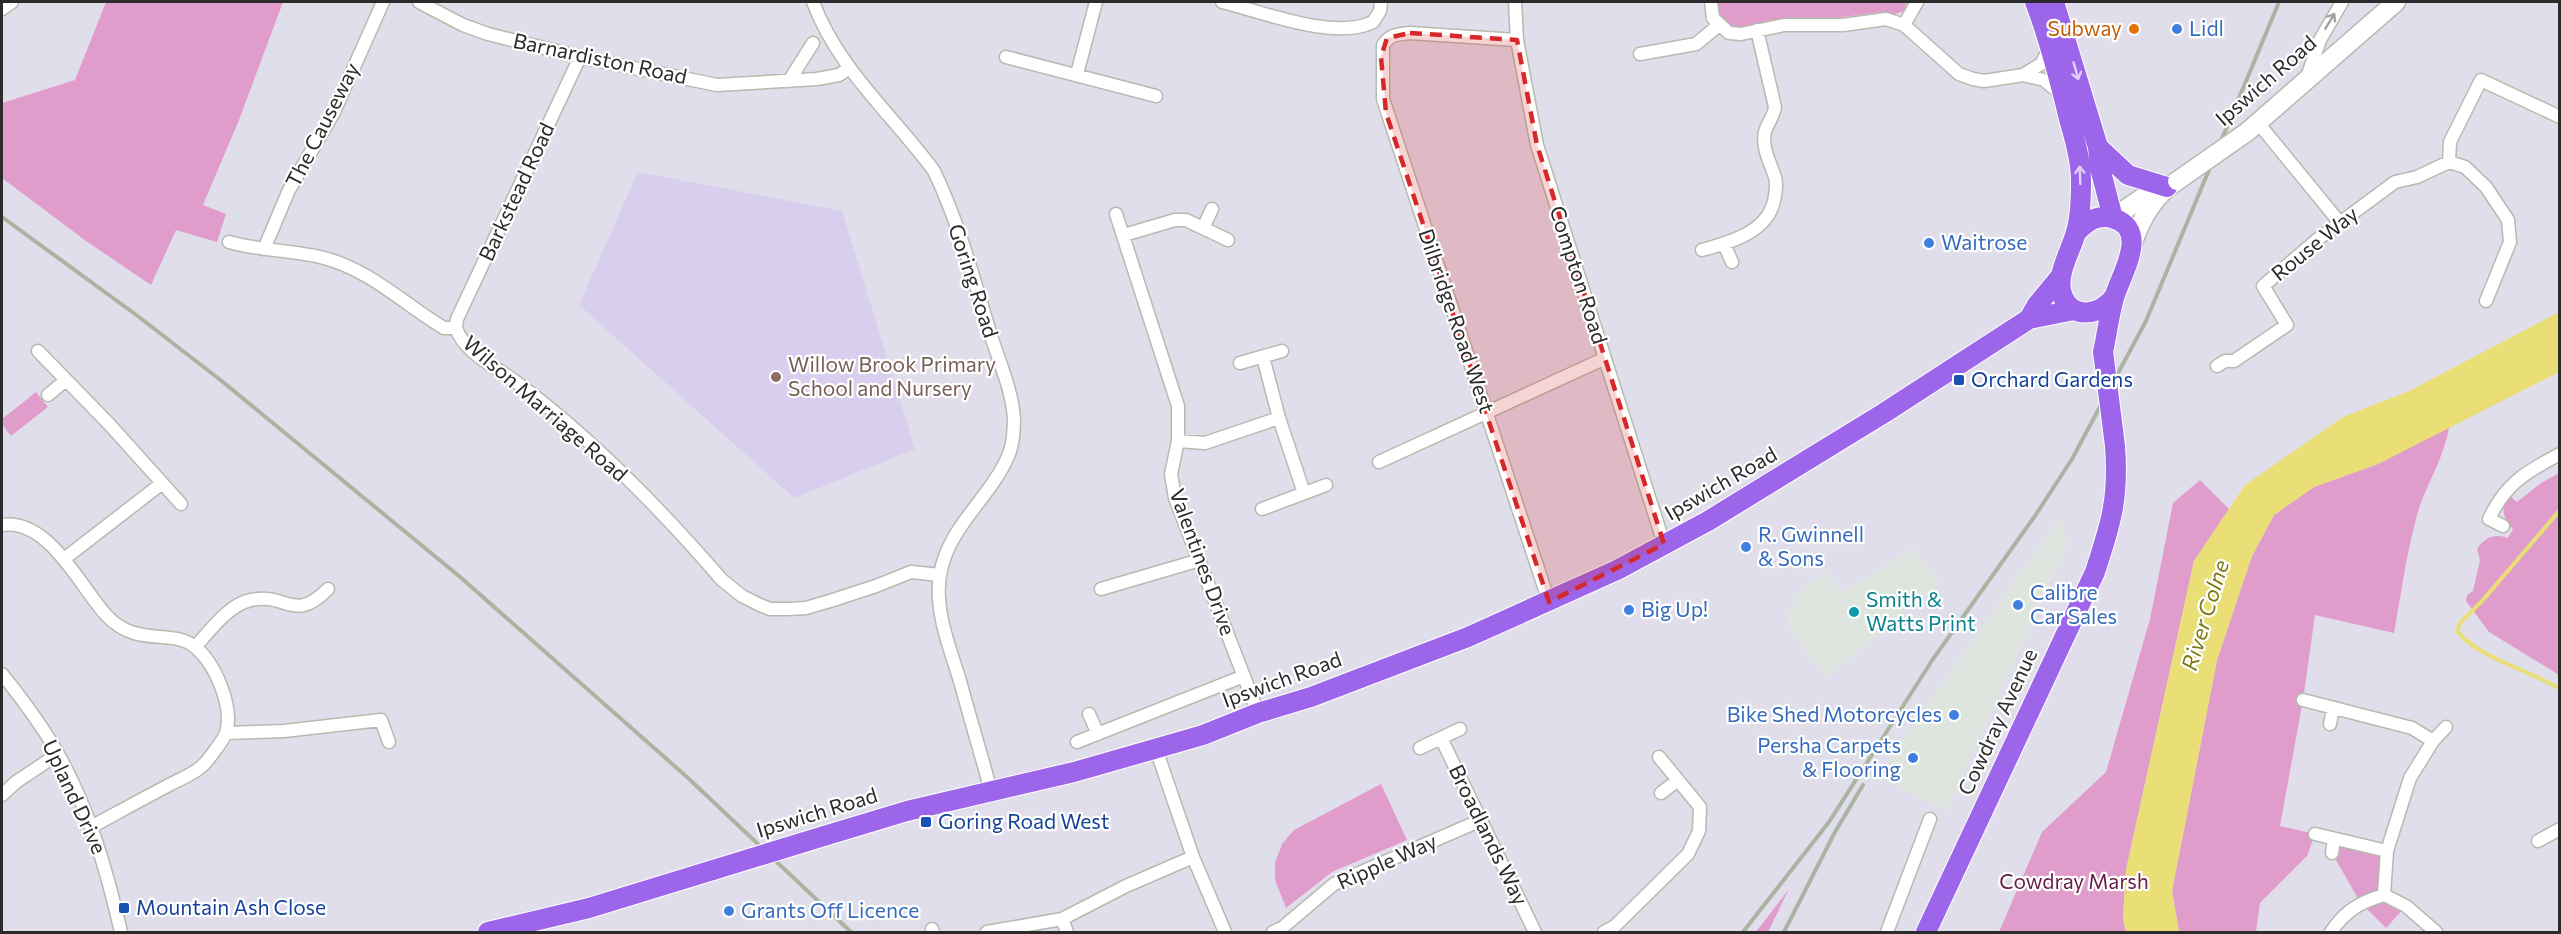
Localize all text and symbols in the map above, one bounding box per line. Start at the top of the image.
one-way arrow [2325,13,2337,30]
place label: Subway [2048,15,2122,40]
place label: Lidl [2189,15,2224,40]
marker: Subway [2127,22,2141,36]
marker: Lidl [2170,22,2184,36]
street label: Barnardiston Road [511,27,690,88]
street label: Ipswich Road [2210,29,2320,130]
street label: The Causeway [280,58,364,191]
one-way arrow [2071,61,2082,80]
street label: Barkstead Road [473,118,559,264]
one-way arrow [2075,166,2086,186]
street label: Rouse Way [2266,200,2363,285]
street label: Compton Road [1545,202,1614,347]
street label: Goring Road [944,220,1005,341]
street label: Dilbridge Road West [1414,225,1501,416]
place label: Waitrose [1941,229,2027,254]
marker: Waitrose [1922,236,1936,250]
street label: Wilson Marriage Road [459,330,633,486]
place label: Willow Brook Primary School and Nursery [788,351,996,400]
place label: Orchard Gardens [1971,366,2133,391]
marker: Willow Brook Primary School and Nursery [769,370,783,384]
marker: Orchard Gardens [1952,373,1966,387]
street label: Ipswich Road [1660,441,1781,525]
street label: Valentines Drive [1165,485,1242,638]
place label: R. Gwinnell & Sons [1758,521,1864,570]
marker: R. Gwinnell & Sons [1739,540,1753,554]
water label: River Colne [2175,556,2234,673]
place label: Calibre Car Sales [2030,579,2117,628]
place label: Smith & Watts Print [1866,586,1976,635]
place label: Big Up! [1641,596,1708,621]
marker: Calibre Car Sales [2011,598,2025,612]
marker: Big Up! [1622,603,1636,617]
marker: Smith & Watts Print [1847,605,1861,619]
street label: Cowdray Avenue [1952,644,2042,799]
street label: Ipswich Road [1218,645,1345,712]
place label: Bike Shed Motorcycles [1727,701,1942,726]
marker: Bike Shed Motorcycles [1947,708,1961,722]
place label: Persha Carpets & Flooring [1757,732,1901,781]
street label: Upland Drive [38,735,113,857]
marker: Persha Carpets & Flooring [1906,751,1920,765]
street label: Broadlands Way [1445,760,1534,909]
street label: Ipswich Road [753,781,880,842]
place label: Goring Road West [938,808,1109,833]
marker: Goring Road West [919,815,933,829]
street label: Ripple Way [1333,827,1440,894]
park label: Cowdray Marsh [1999,868,2149,893]
place label: Mountain Ash Close [136,894,326,919]
place label: Grants Off Licence [741,897,919,922]
marker: Mountain Ash Close [117,901,131,915]
marker: Grants Off Licence [722,904,736,918]

